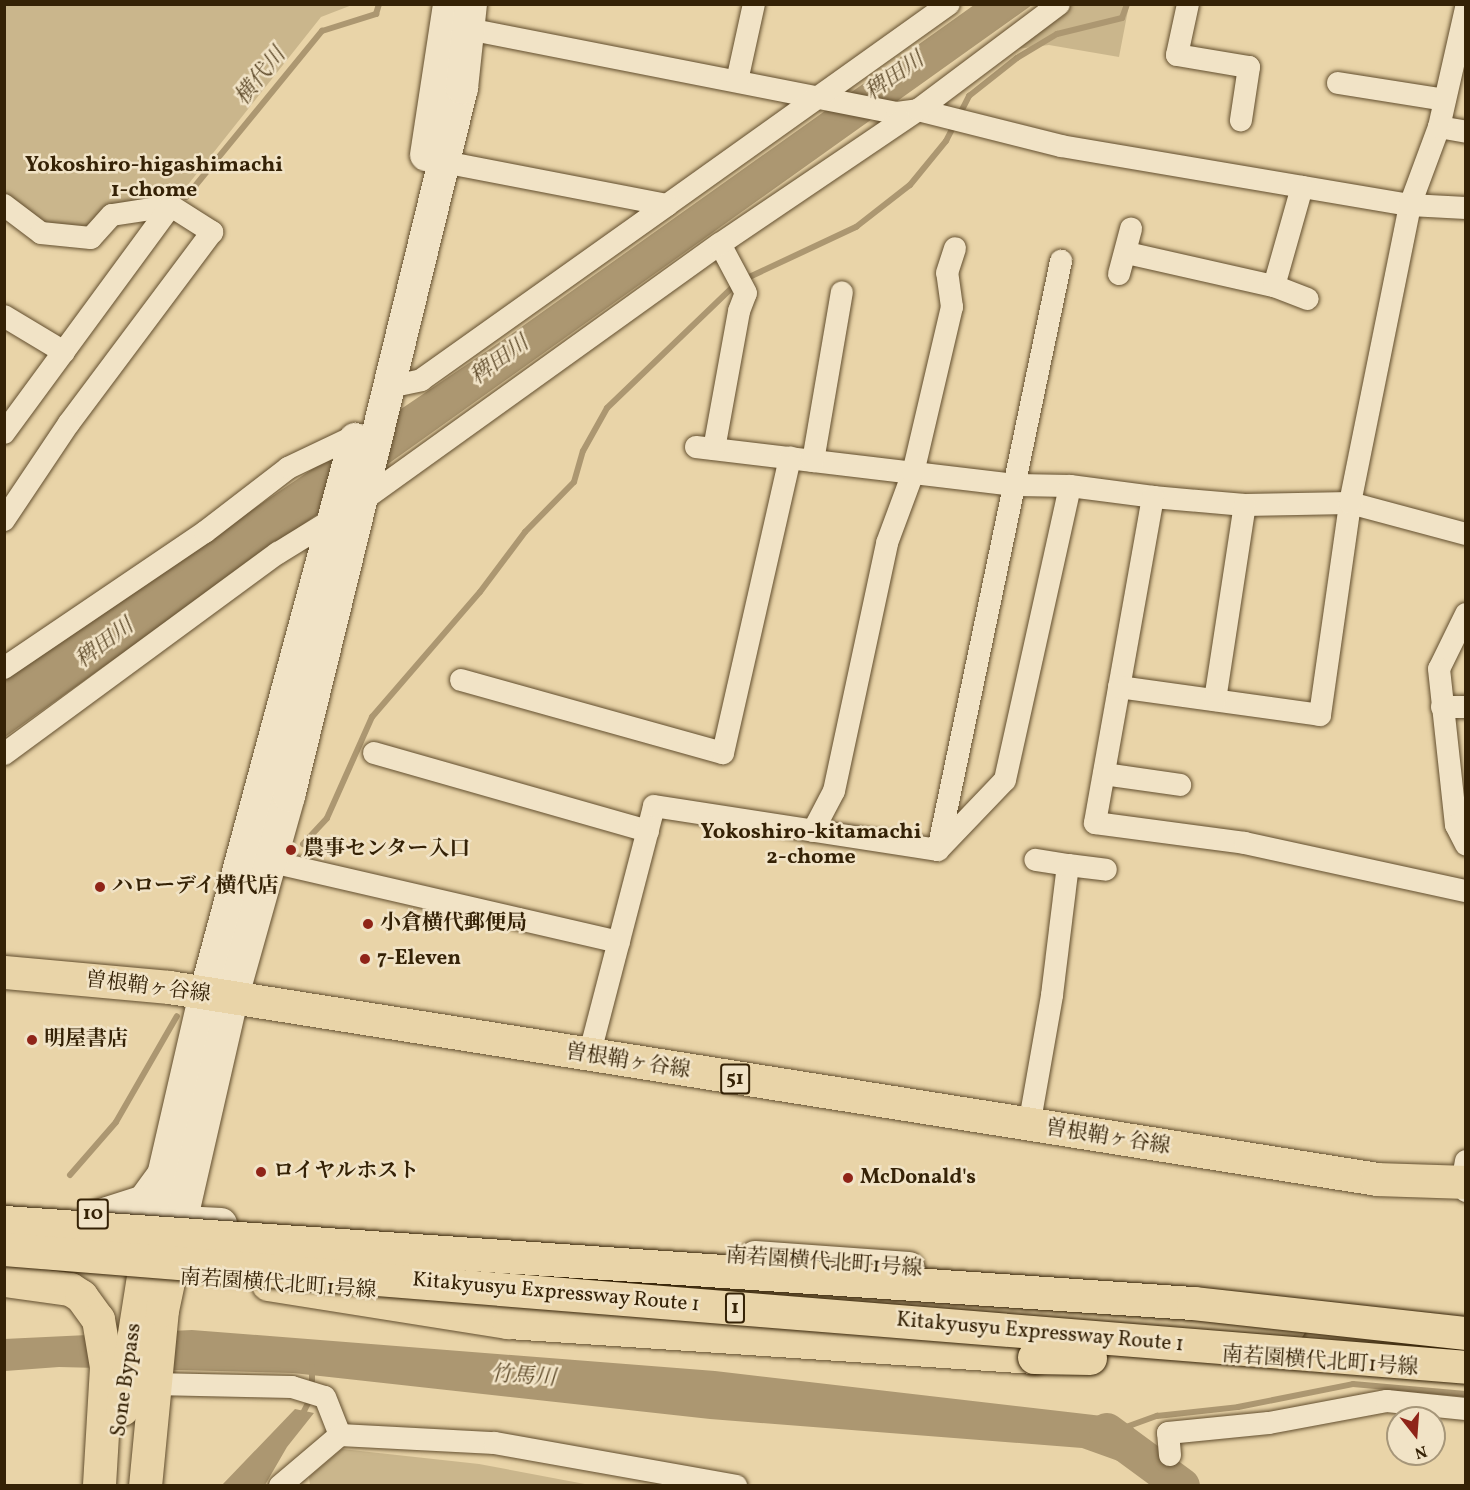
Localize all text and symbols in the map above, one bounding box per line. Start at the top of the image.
water label: 横代川 [230,43,292,111]
water label: 稗田川 [860,47,930,107]
district label: Yokoshiro-higashimachi 1-chome [25,152,283,204]
water label: 稗田川 [466,331,534,391]
water label: 稗田川 [71,614,139,674]
district label: Yokoshiro-kitamachi 2-chome [701,819,921,870]
place label: 農事センター入口 [303,837,471,863]
marker: 農事センター入口 [284,843,298,857]
place label: ハローデイ横代店 [112,874,280,900]
marker: ハローデイ横代店 [93,880,107,894]
place label: 小倉横代郵便局 [380,911,527,937]
marker: 小倉横代郵便局 [361,917,375,931]
place label: 7-Eleven [377,946,461,972]
marker: 7-Eleven [358,952,372,966]
street label: 曽根鞘ヶ谷線 [84,968,212,1008]
place label: 明屋書店 [44,1027,128,1053]
marker: 明屋書店 [25,1033,39,1047]
street label: 曽根鞘ヶ谷線 [564,1040,692,1084]
road number: 51 [720,1062,750,1096]
street label: 曽根鞘ヶ谷線 [1044,1116,1172,1160]
place label: ロイヤルホスト [273,1159,420,1185]
marker: ロイヤルホスト [254,1165,268,1179]
place label: McDonald's [860,1165,976,1191]
marker: McDonald's [841,1171,855,1185]
road number: 10 [76,1197,110,1231]
street label: 南若園横代北町1号線 [725,1244,923,1282]
street label: 南若園横代北町1号線 [179,1266,377,1304]
street label: Kitakyusyu Expressway Route 1 [411,1268,701,1318]
road number: 1 [724,1291,746,1325]
street label: Kitakyusyu Expressway Route 1 [895,1308,1185,1358]
street label: Sone Bypass [107,1322,147,1438]
street label: 南若園横代北町1号線 [1221,1343,1419,1381]
water label: 竹馬川 [489,1362,557,1392]
north arrow [1386,1406,1446,1466]
text: N [1412,1439,1429,1464]

